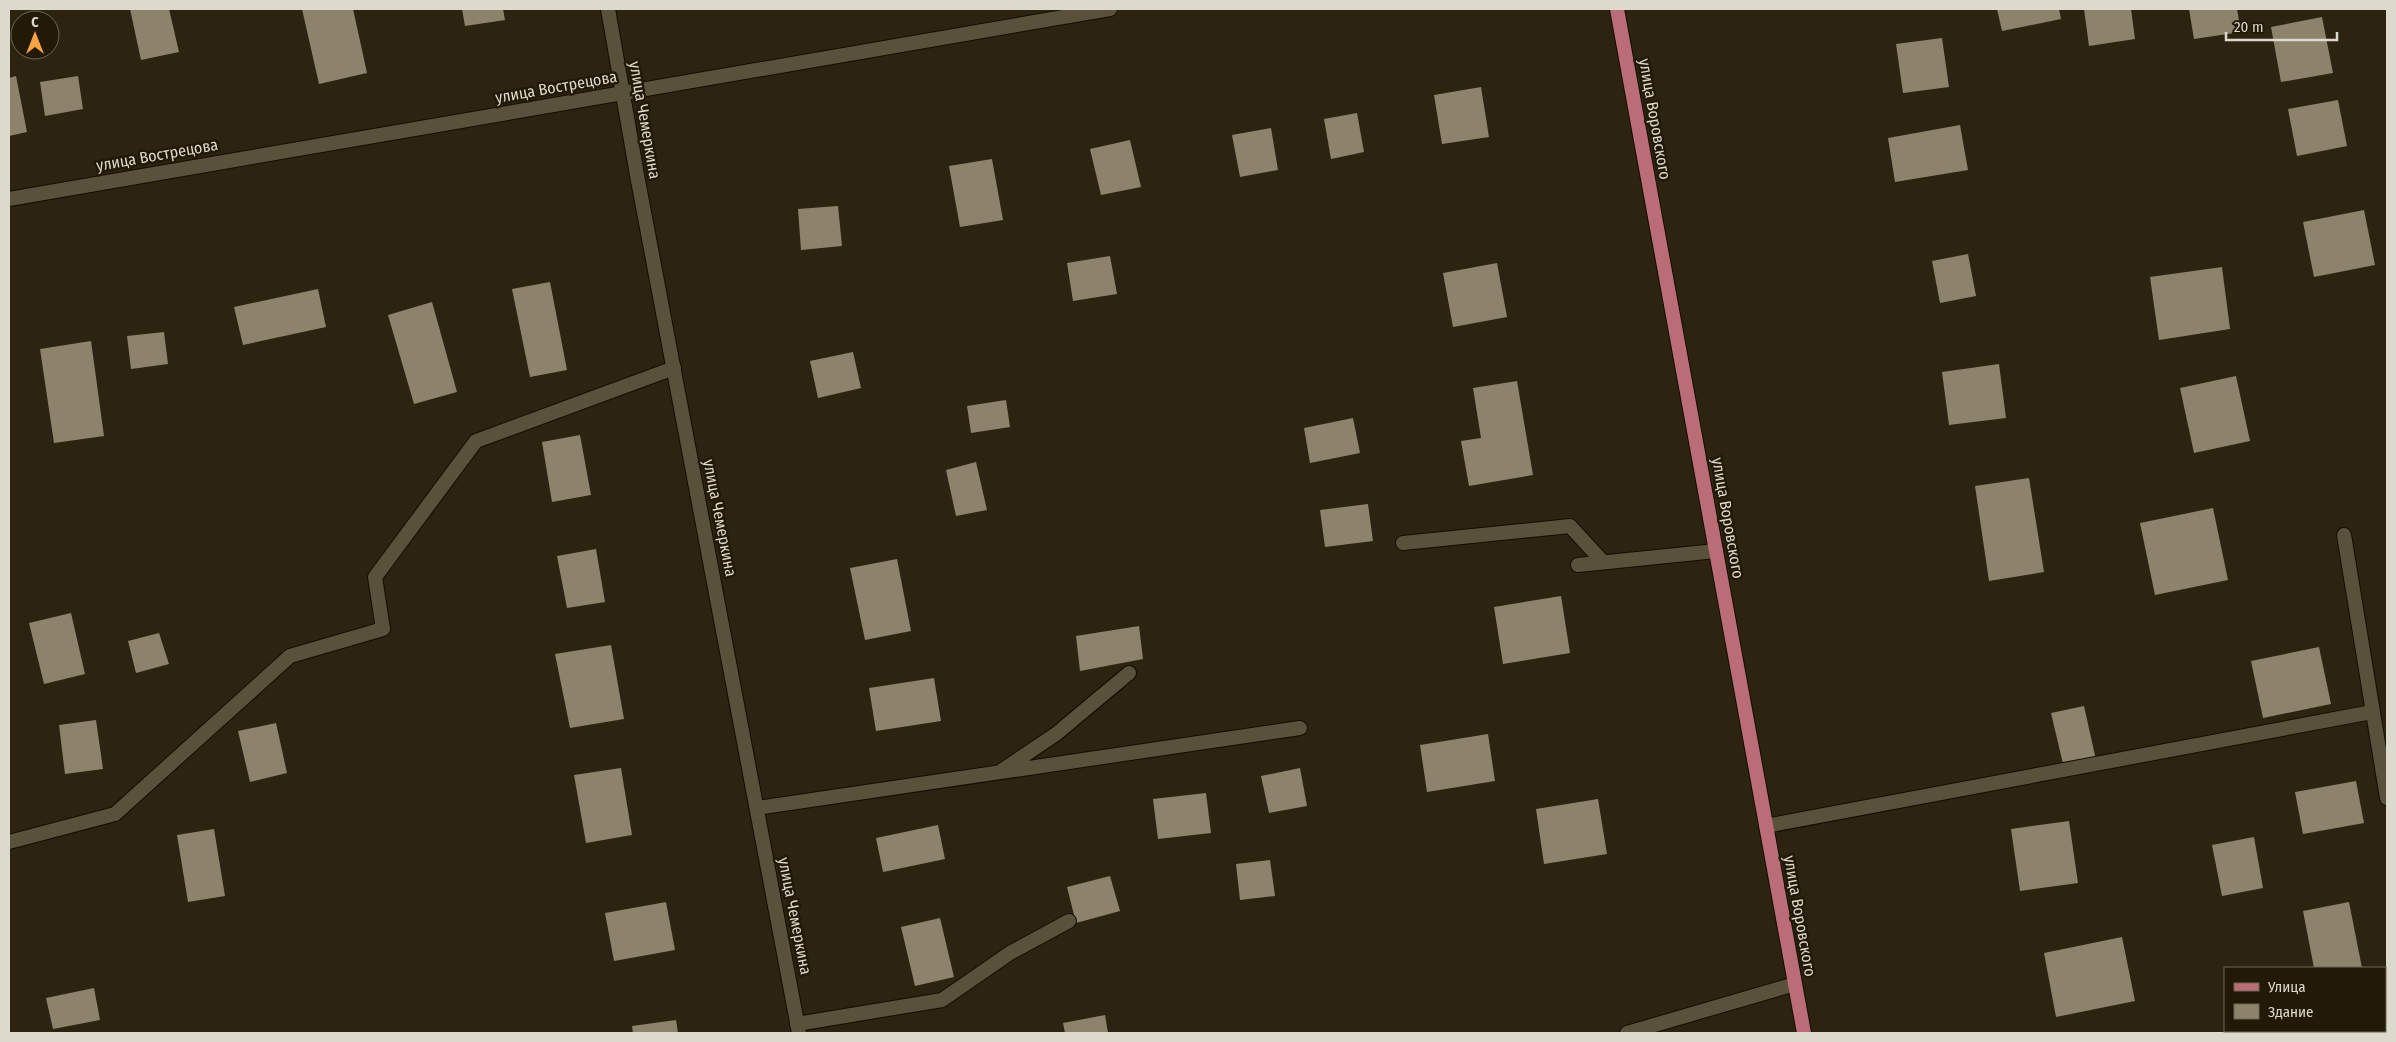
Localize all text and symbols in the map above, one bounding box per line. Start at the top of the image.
north arrow [10,10,60,60]
scale bar [2226,10,2337,42]
text: С [31,14,39,31]
text: 20 m [2234,18,2264,36]
street label: улица Воровского [1635,57,1675,181]
street label: улица Чемеркина [625,60,665,180]
street label: улица Вострецова [494,67,618,107]
street label: улица Вострецова [95,135,219,175]
street label: улица Воровского [1708,456,1748,580]
street label: улица Чемеркина [699,458,741,578]
street label: улица Воровского [1780,854,1820,978]
street label: улица Чемеркина [774,856,816,976]
legend [2224,967,2386,1032]
text: Улица [2267,978,2306,996]
text: Здание [2268,1003,2314,1021]

